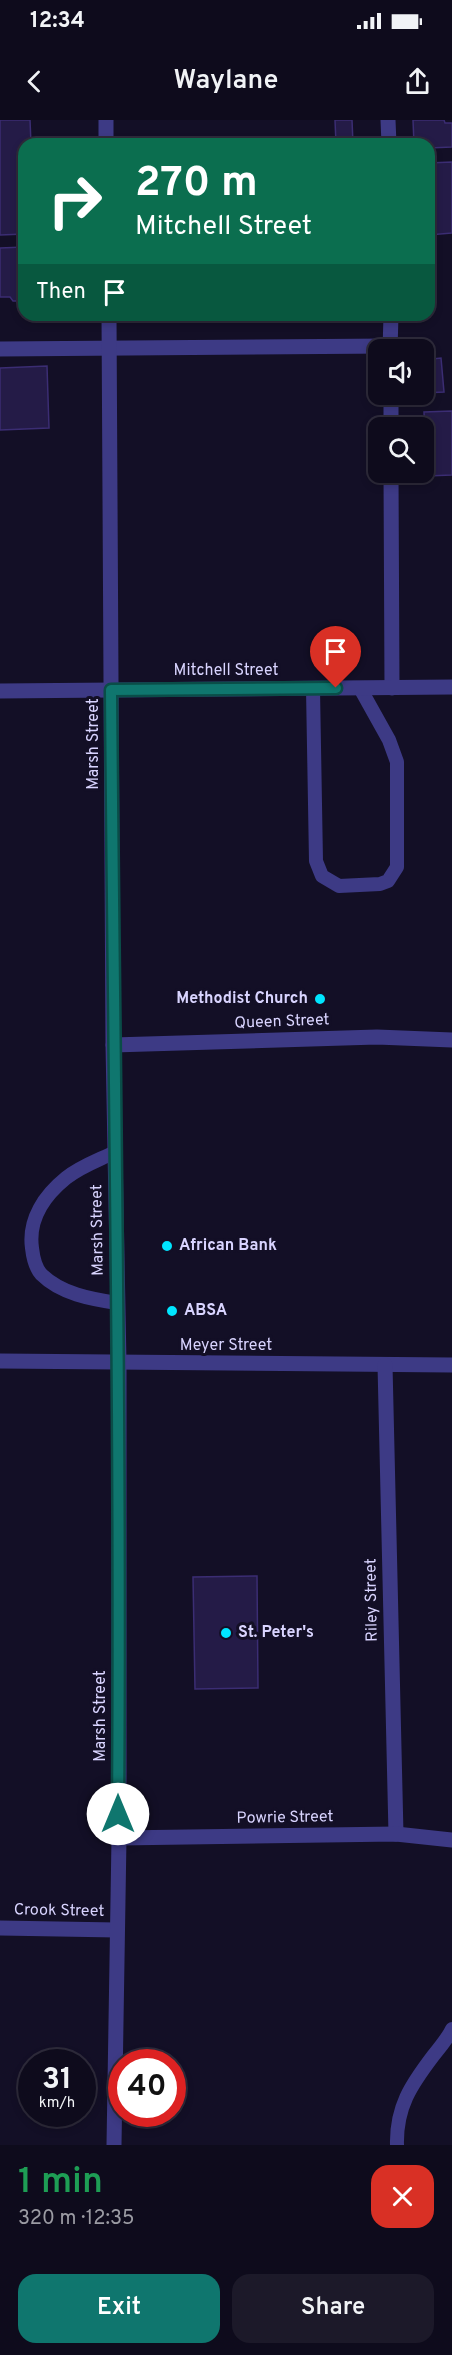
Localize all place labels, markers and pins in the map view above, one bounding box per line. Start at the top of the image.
pin [310,626,361,688]
place label: Methodist Church [176,989,308,1009]
marker: Methodist Church [313,992,327,1006]
place label: African Bank [179,1236,277,1256]
marker: African Bank [160,1239,174,1253]
place label: ABSA [184,1301,227,1321]
marker: ABSA [165,1304,179,1318]
place label: St. Peter's [238,1623,314,1643]
marker: St. Peter's [219,1626,233,1640]

